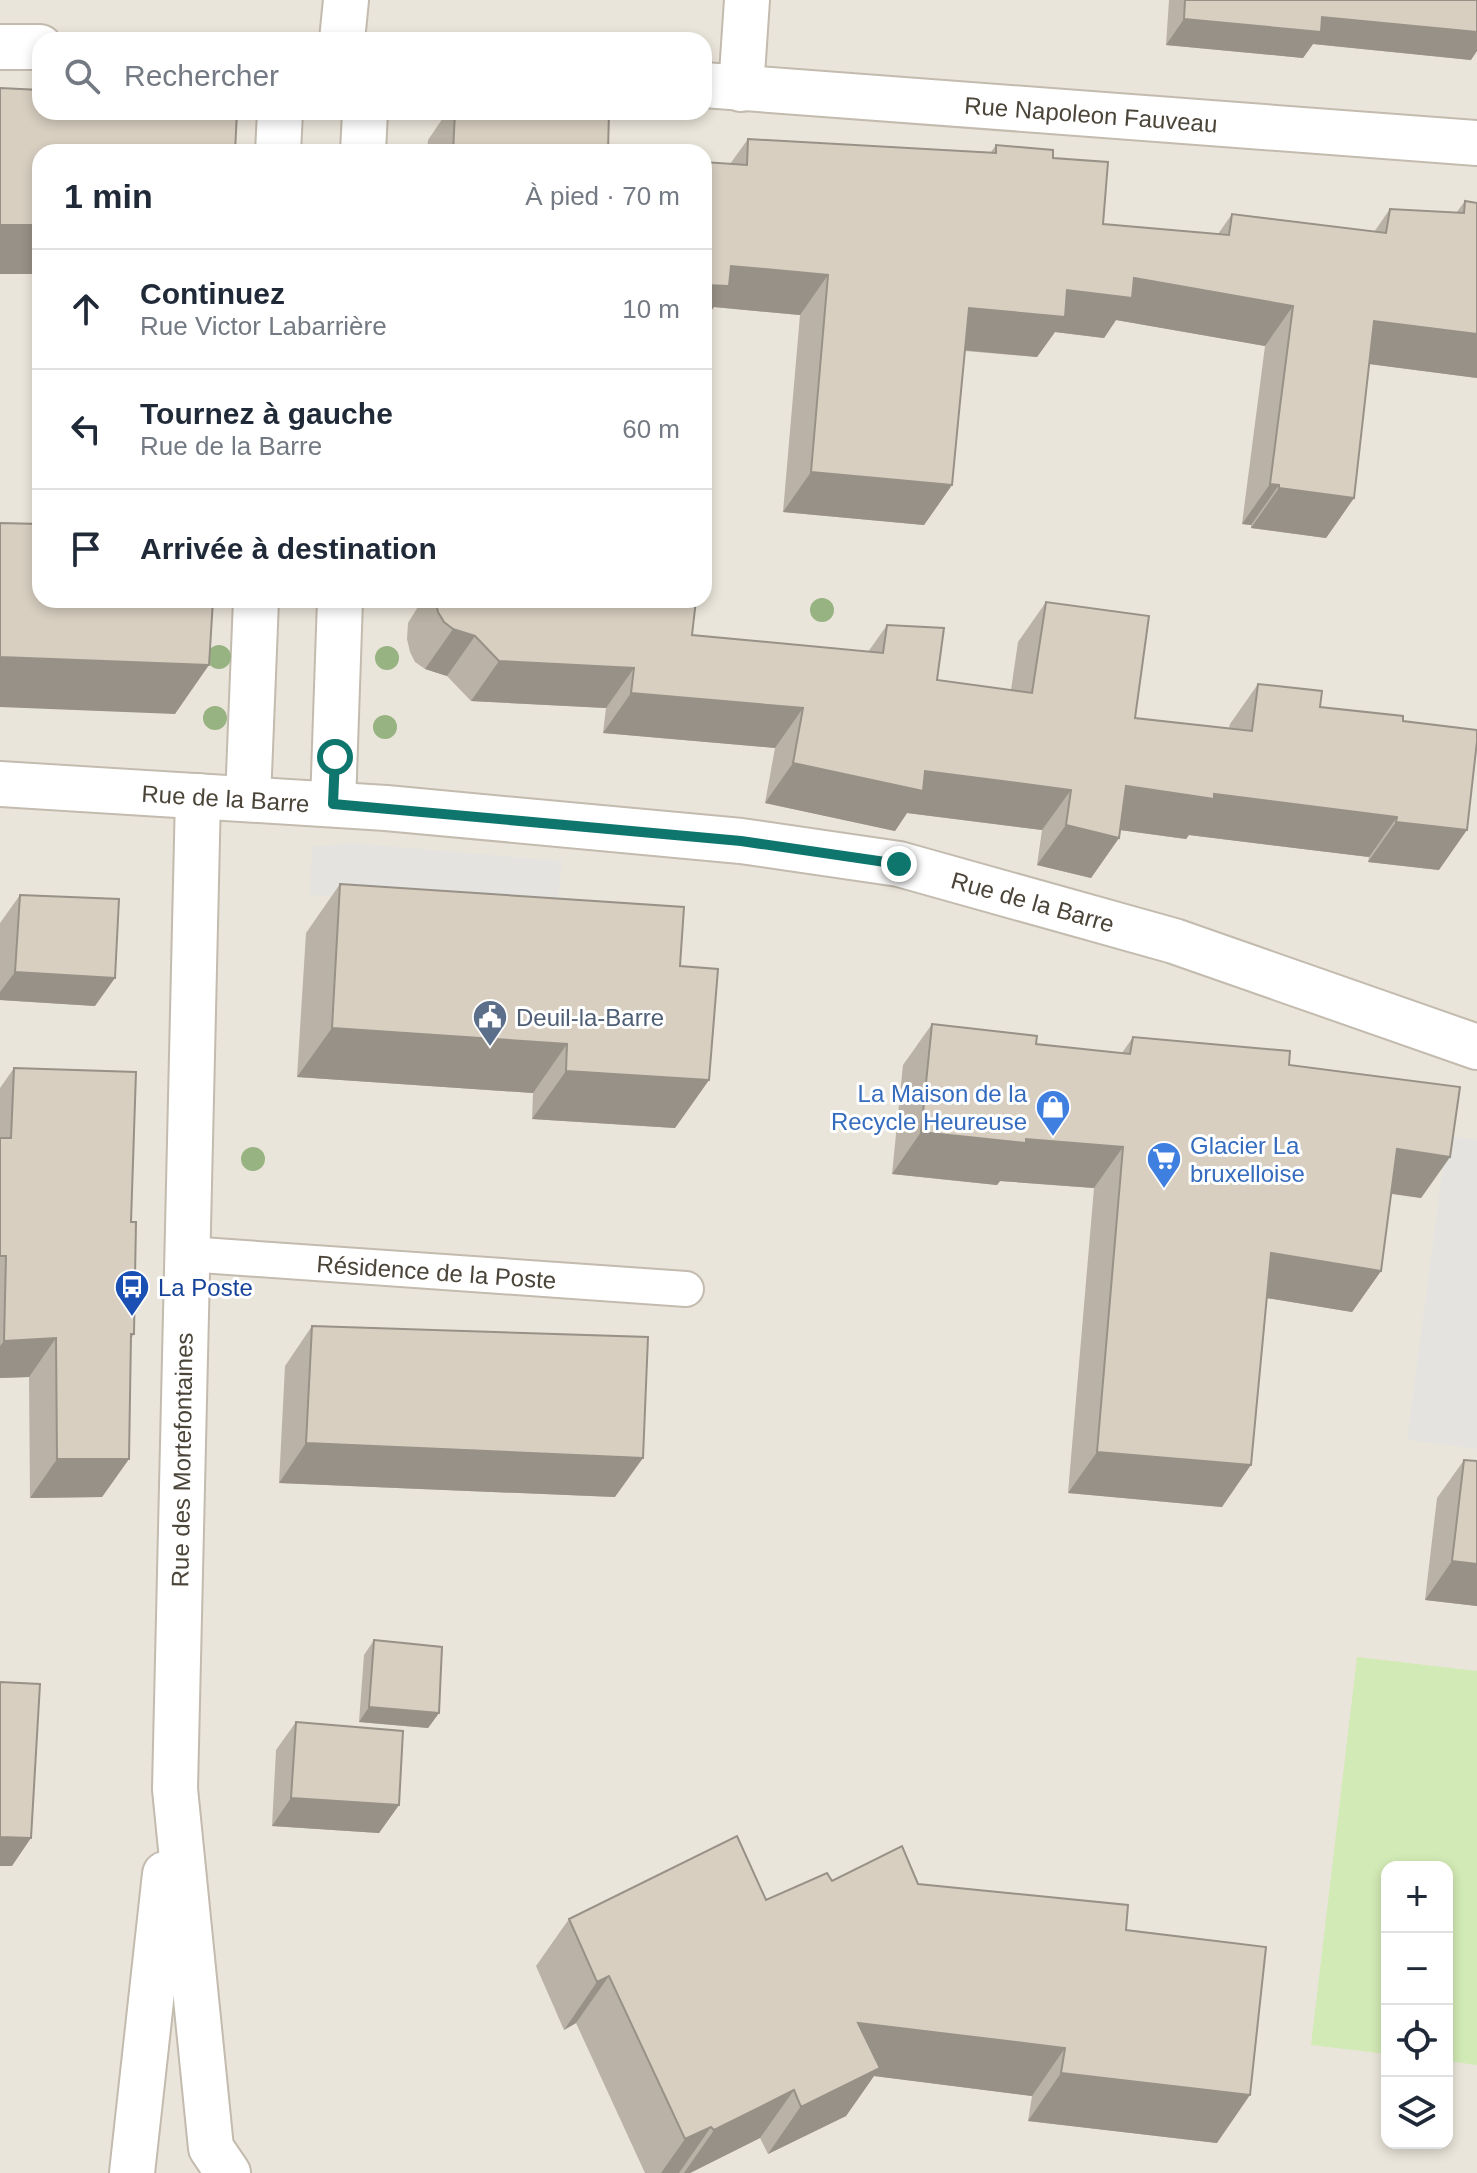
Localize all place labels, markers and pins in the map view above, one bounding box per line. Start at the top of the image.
public building icon: Deuil-la-Barre [471,998,509,1048]
place label: Deuil-la-Barre [516,1004,664,1031]
place label: La Maison de la Recycle Heureuse [831,1080,1028,1135]
shop icon: La Maison de la Recycle Heureuse [1034,1088,1072,1138]
place label: Glacier La bruxelloise [1190,1132,1305,1187]
supermarket icon: Glacier La bruxelloise [1145,1140,1183,1190]
bus stop icon: La Poste [113,1268,151,1318]
place label: La Poste [158,1274,253,1301]

